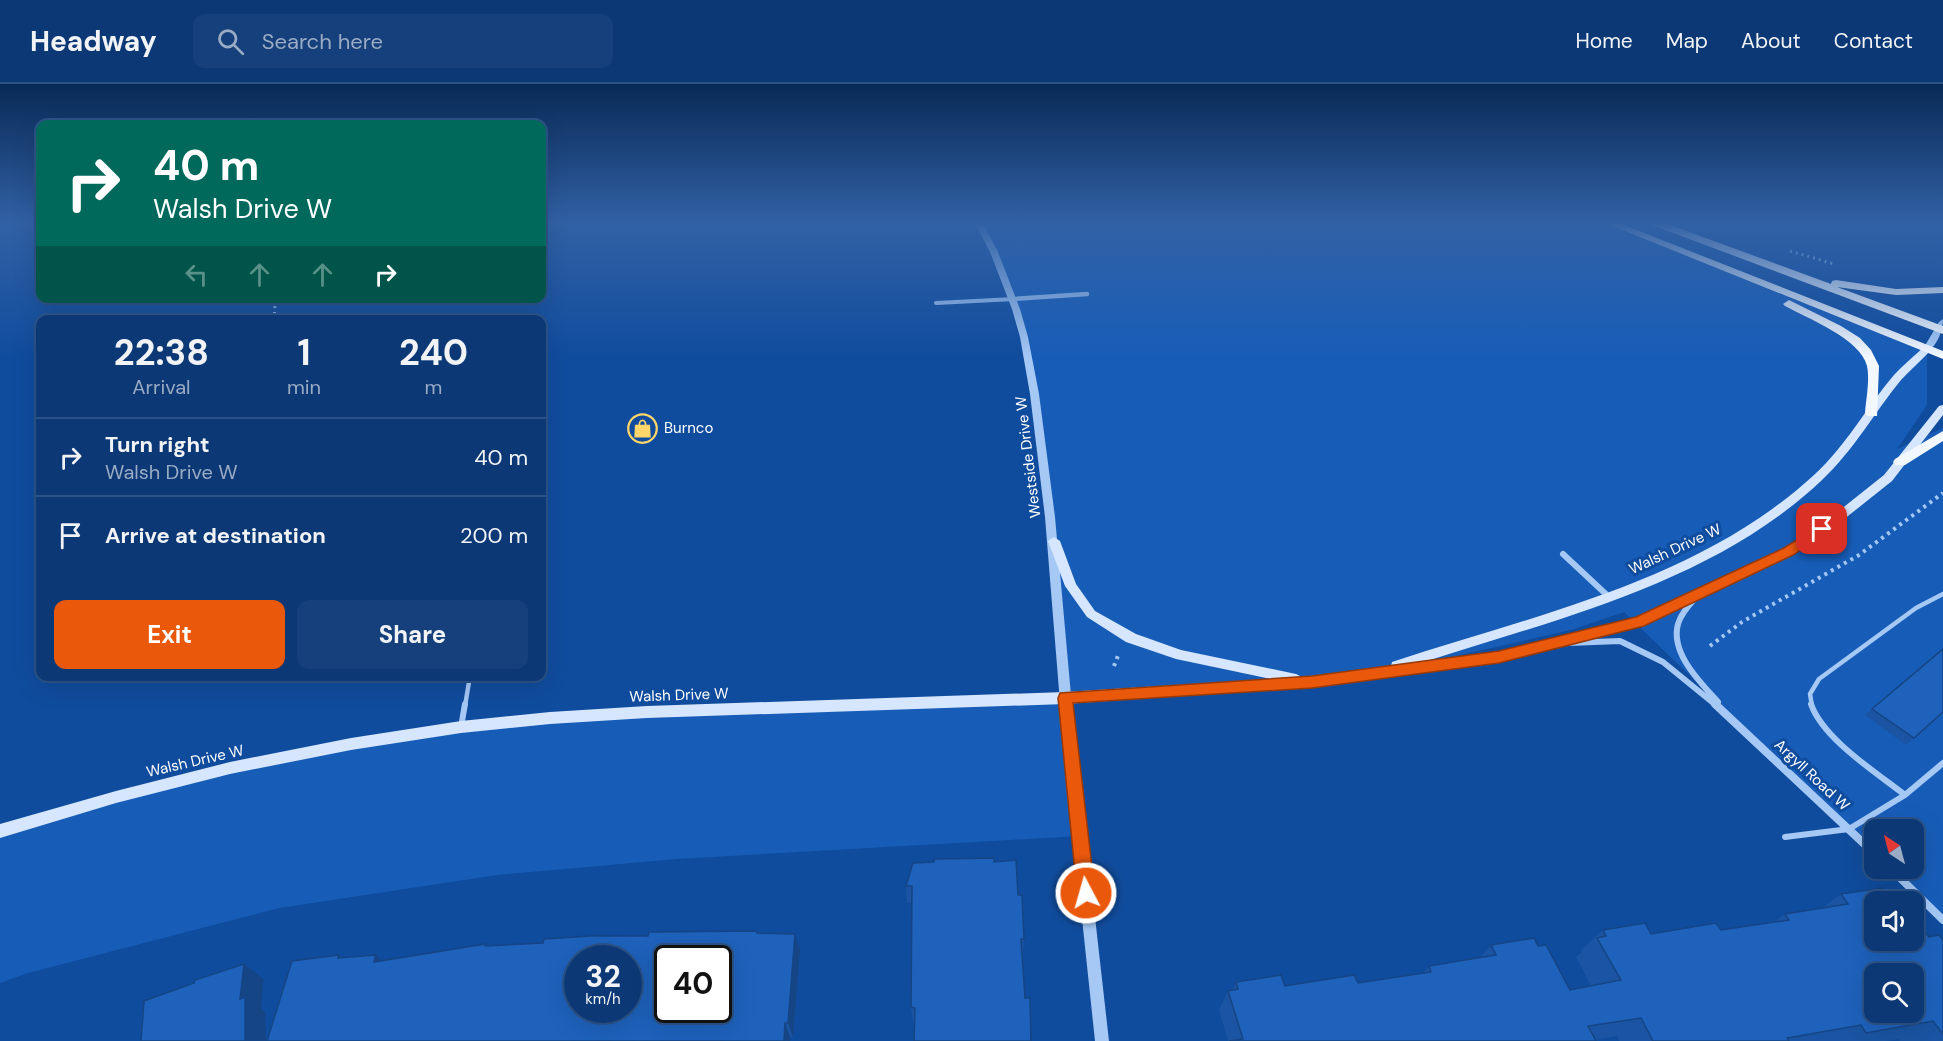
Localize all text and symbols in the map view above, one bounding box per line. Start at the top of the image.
search box [193,14,613,68]
text: Headway [30,23,157,60]
icon: search [214,25,247,58]
text: Search here [262,27,383,56]
text: Home [1575,27,1633,55]
text: Map [1666,27,1708,55]
text: About [1741,27,1801,55]
text: Contact [1834,27,1913,55]
text: 40 m [153,138,259,193]
icon: right [54,144,132,222]
text: Walsh Drive W [153,191,332,226]
icon: left [180,258,213,291]
icon: ahead [243,258,276,291]
icon: ahead [306,258,339,291]
icon: right [369,258,402,291]
text: 22:38 [114,329,209,376]
text: 1 [297,329,311,376]
text: 240 [399,329,468,376]
text: Arrival [132,374,191,400]
text: min [287,374,321,400]
text: m [425,374,442,400]
street label: Westside Drive W [1011,395,1045,519]
shop icon: Burnco [627,412,659,444]
place label: Burnco [664,418,713,438]
text: Turn right [105,430,210,459]
icon: right [54,441,87,474]
text: 40 m [474,443,528,472]
text: Walsh Drive W [105,459,238,485]
pin [1796,503,1847,554]
icon: arrive [1805,512,1838,545]
icon: arrive [54,519,87,552]
street label: Walsh Drive W [1626,519,1725,579]
text: Arrive at destination [105,521,326,550]
text: 200 m [460,521,528,550]
button: Exit [54,600,285,669]
button: Share [297,600,528,669]
street label: Walsh Drive W [629,683,730,707]
street label: Argyll Road W [1770,735,1854,815]
street label: Walsh Drive W [144,740,246,782]
north arrow [1864,819,1924,879]
map controls [1864,819,1924,1023]
position arrow [1054,861,1118,925]
button: sound [1864,891,1924,951]
speed limit sign: 40 [654,945,732,1023]
text: 32 [585,957,621,996]
button: search [1864,963,1924,1023]
text: km/h [585,989,621,1009]

